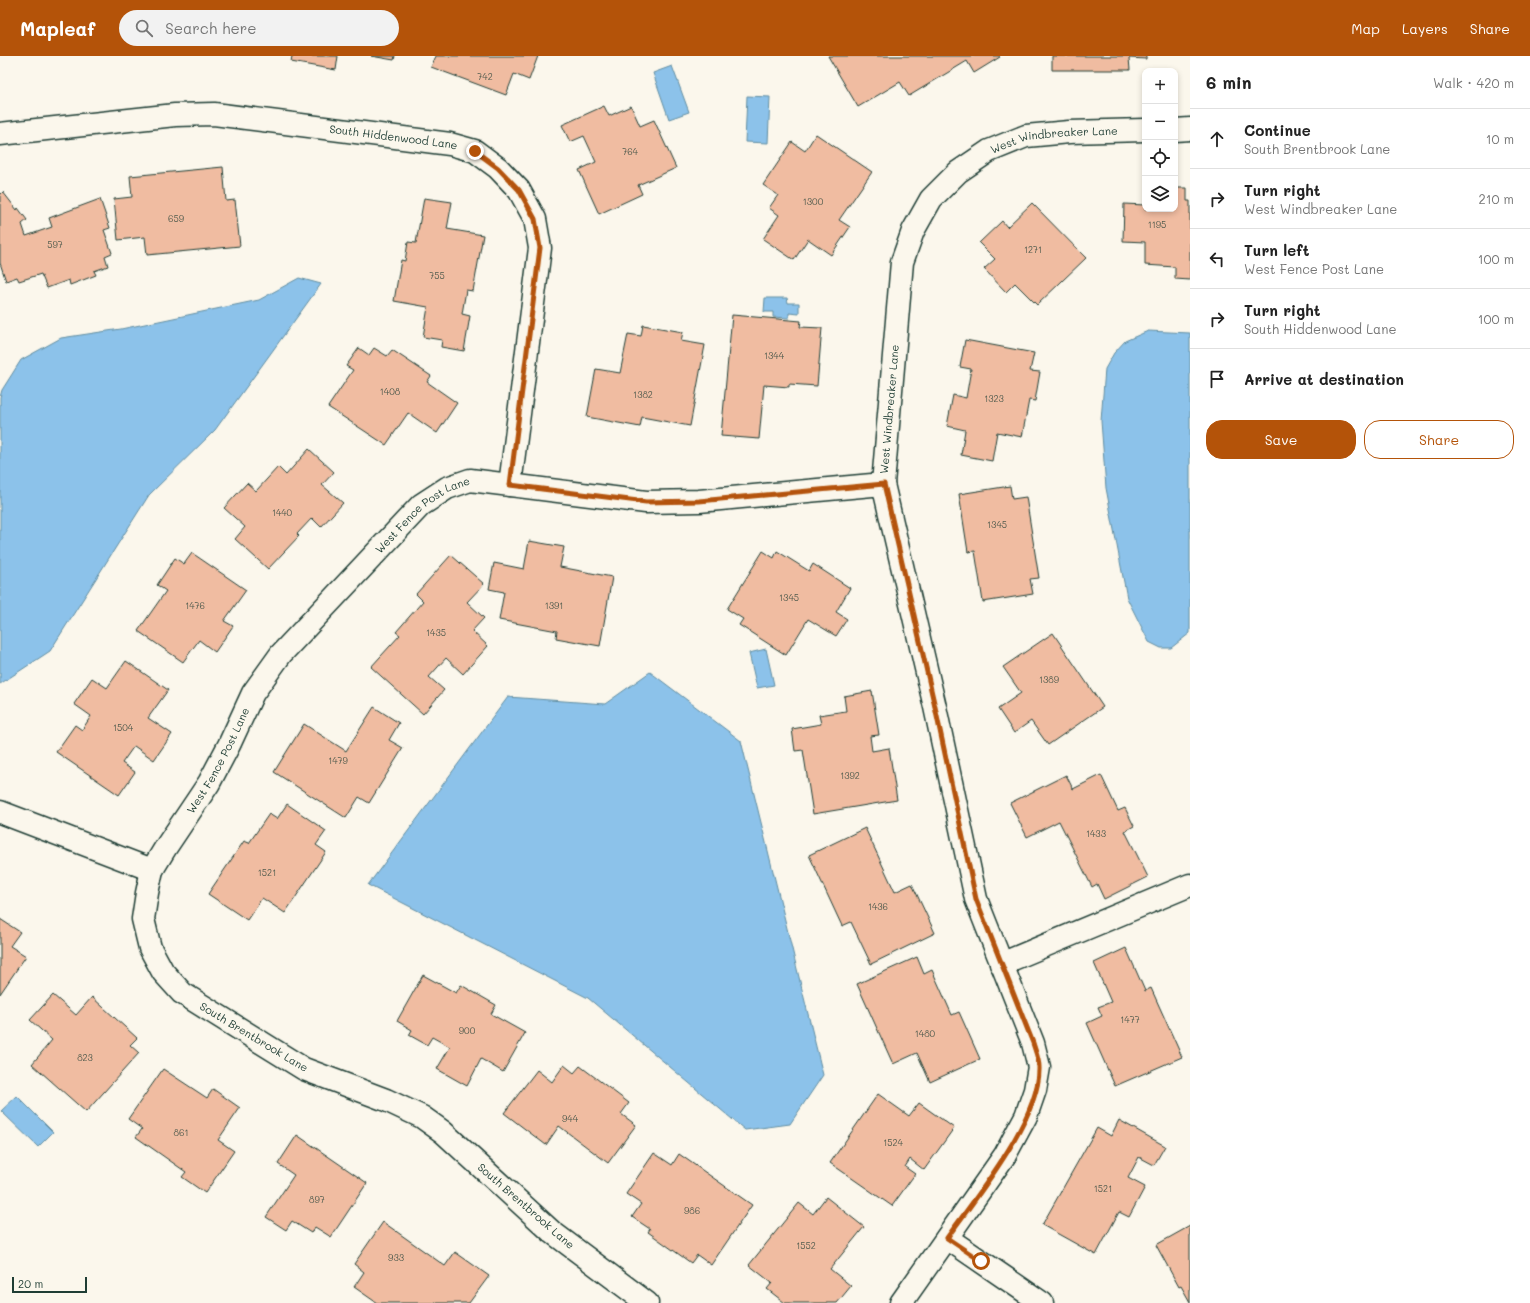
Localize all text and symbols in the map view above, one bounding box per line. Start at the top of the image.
search box [119,10,399,46]
text: Mapleaf [20,16,95,41]
icon: search [133,17,155,39]
text: Search here [165,18,257,38]
text: Map [1351,19,1380,38]
text: Layers [1402,19,1448,38]
text: Share [1470,19,1510,38]
map controls [1142,68,1178,212]
button: + [1142,68,1178,104]
house number: 742 [477,71,493,82]
text: 6 min [1206,71,1251,93]
text: Walk · 420 m [1433,74,1514,91]
button: − [1142,104,1178,140]
text: Continue [1244,120,1311,140]
street label: South Hiddenwood Lane [329,121,460,153]
street label: West Windbreaker Lane [988,123,1118,157]
icon: ahead [1206,128,1228,150]
text: 10 m [1486,130,1514,147]
button: locate [1142,140,1178,176]
text: South Brentbrook Lane [1244,140,1390,157]
route end [466,142,484,160]
house number: 764 [622,146,639,157]
button: layers [1142,176,1178,212]
text: Turn right [1244,180,1321,200]
icon: right [1206,188,1228,210]
text: 210 m [1478,190,1514,207]
house number: 1300 [803,196,824,207]
text: West Windbreaker Lane [1244,200,1397,217]
house number: 659 [168,213,185,224]
house number: 1195 [1148,219,1166,230]
house number: 597 [47,239,63,250]
text: Turn left [1244,240,1309,260]
house number: 1271 [1024,244,1042,255]
icon: left [1206,248,1228,270]
text: 100 m [1478,250,1514,267]
text: West Fence Post Lane [1244,260,1384,277]
house number: 755 [429,270,445,281]
text: Turn right [1244,300,1321,320]
icon: right [1206,308,1228,330]
text: 100 m [1478,310,1514,327]
text: South Hiddenwood Lane [1244,320,1396,337]
street label: West Windbreaker Lane [876,344,902,475]
house number: 1344 [764,350,785,361]
icon: arrive [1206,368,1228,390]
text: Arrive at destination [1244,369,1404,389]
house number: 1408 [380,386,401,397]
house number: 1382 [633,389,653,400]
house number: 1323 [984,393,1004,404]
button: Save [1206,420,1356,459]
button: Share [1364,420,1514,459]
street label: West Fence Post Lane [371,473,472,556]
house number: 1440 [272,507,293,518]
house number: 1345 [987,519,1007,530]
house number: 1345 [779,592,799,603]
house number: 1476 [185,600,205,611]
house number: 1391 [545,600,563,611]
house number: 1435 [426,627,446,638]
house number: 1389 [1039,674,1060,685]
street label: West Fence Post Lane [183,705,252,816]
house number: 1504 [113,722,134,733]
house number: 1479 [328,755,348,766]
house number: 1392 [840,770,860,781]
house number: 1433 [1086,828,1106,839]
house number: 1521 [258,867,276,878]
house number: 1436 [868,901,888,912]
street label: South Brentbrook Lane [197,998,311,1075]
house number: 1477 [1120,1014,1140,1025]
house number: 900 [459,1025,476,1036]
house number: 1480 [915,1028,936,1039]
house number: 823 [77,1052,93,1063]
house number: 944 [562,1113,579,1124]
house number: 861 [174,1127,188,1138]
house number: 1524 [883,1137,903,1148]
street label: South Brentbrook Lane [475,1159,578,1252]
house number: 1521 [1094,1183,1112,1194]
house number: 897 [309,1194,325,1205]
house number: 986 [684,1205,700,1216]
house number: 1552 [796,1240,816,1251]
house number: 933 [388,1252,404,1263]
route start [972,1252,990,1270]
scale bar [12,1275,87,1294]
text: 20 m [18,1276,43,1291]

